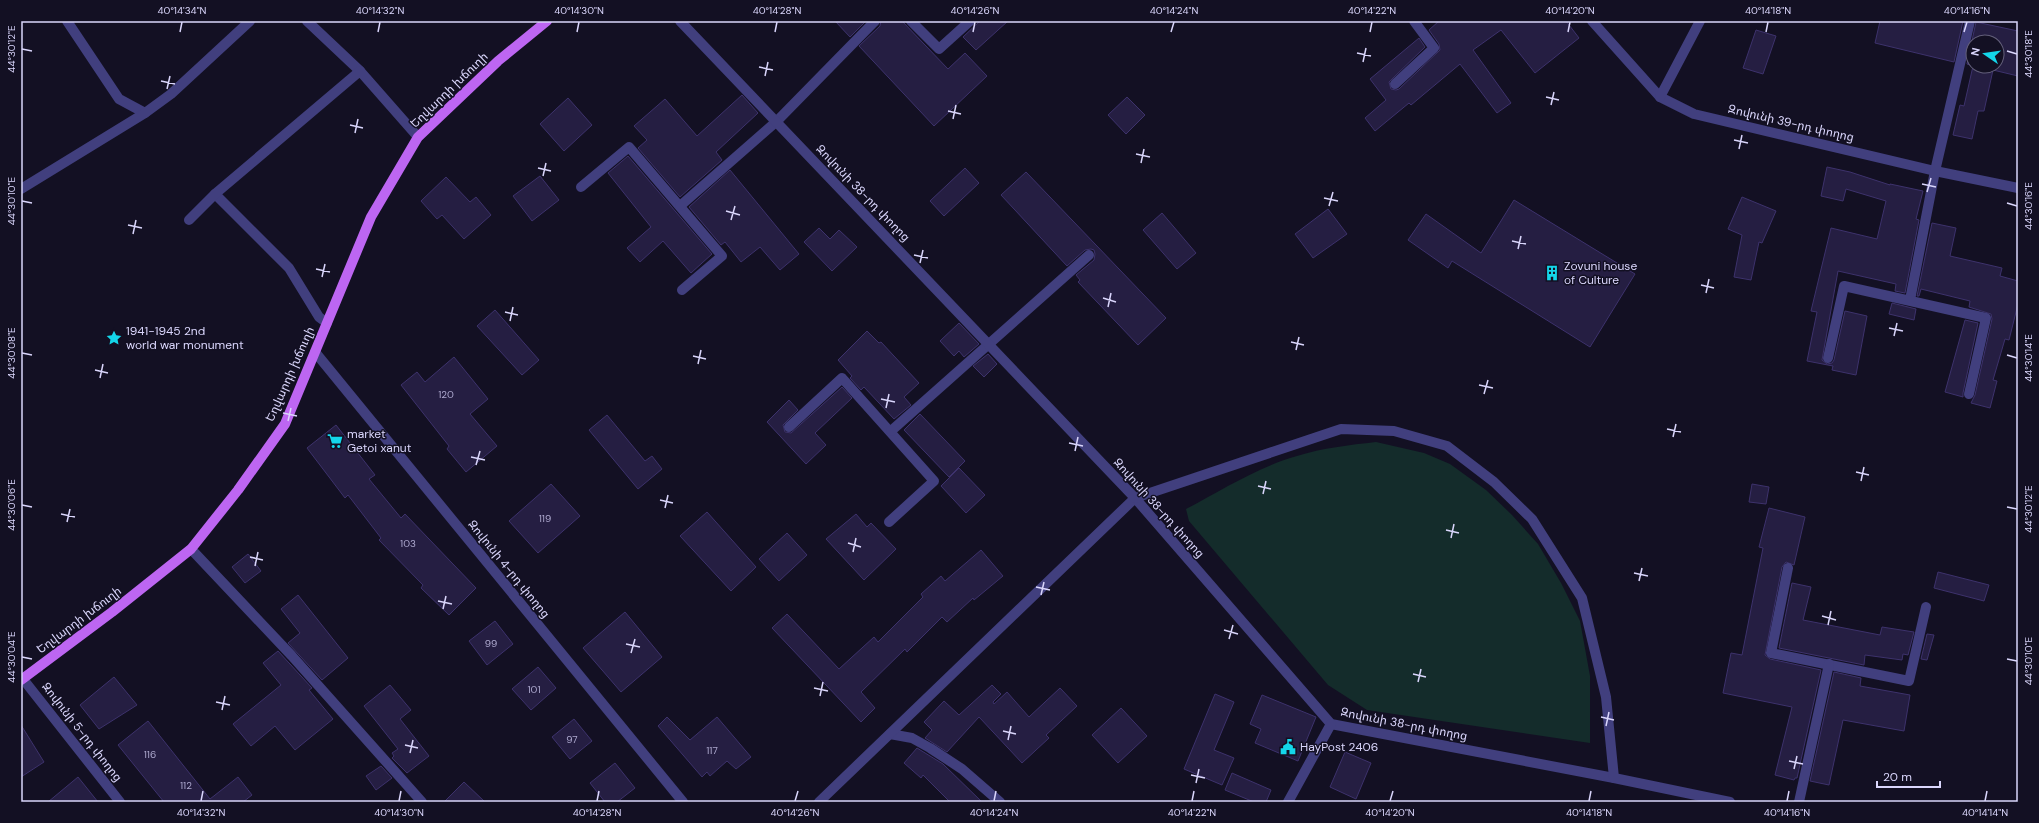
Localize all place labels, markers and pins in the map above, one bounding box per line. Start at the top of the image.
place label: Zovuni house of Culture [1564,258,1637,288]
building icon: Zovuni house of Culture [1543,264,1561,282]
place label: 1941-1945 2nd world war monument [126,323,244,353]
place icon: 1941-1945 2nd world war monument [105,329,123,347]
place label: market Getoi xanut [347,426,412,456]
supermarket icon: market Getoi xanut [326,432,344,450]
public building icon: HayPost 2406 [1279,738,1297,756]
place label: HayPost 2406 [1300,739,1378,755]

